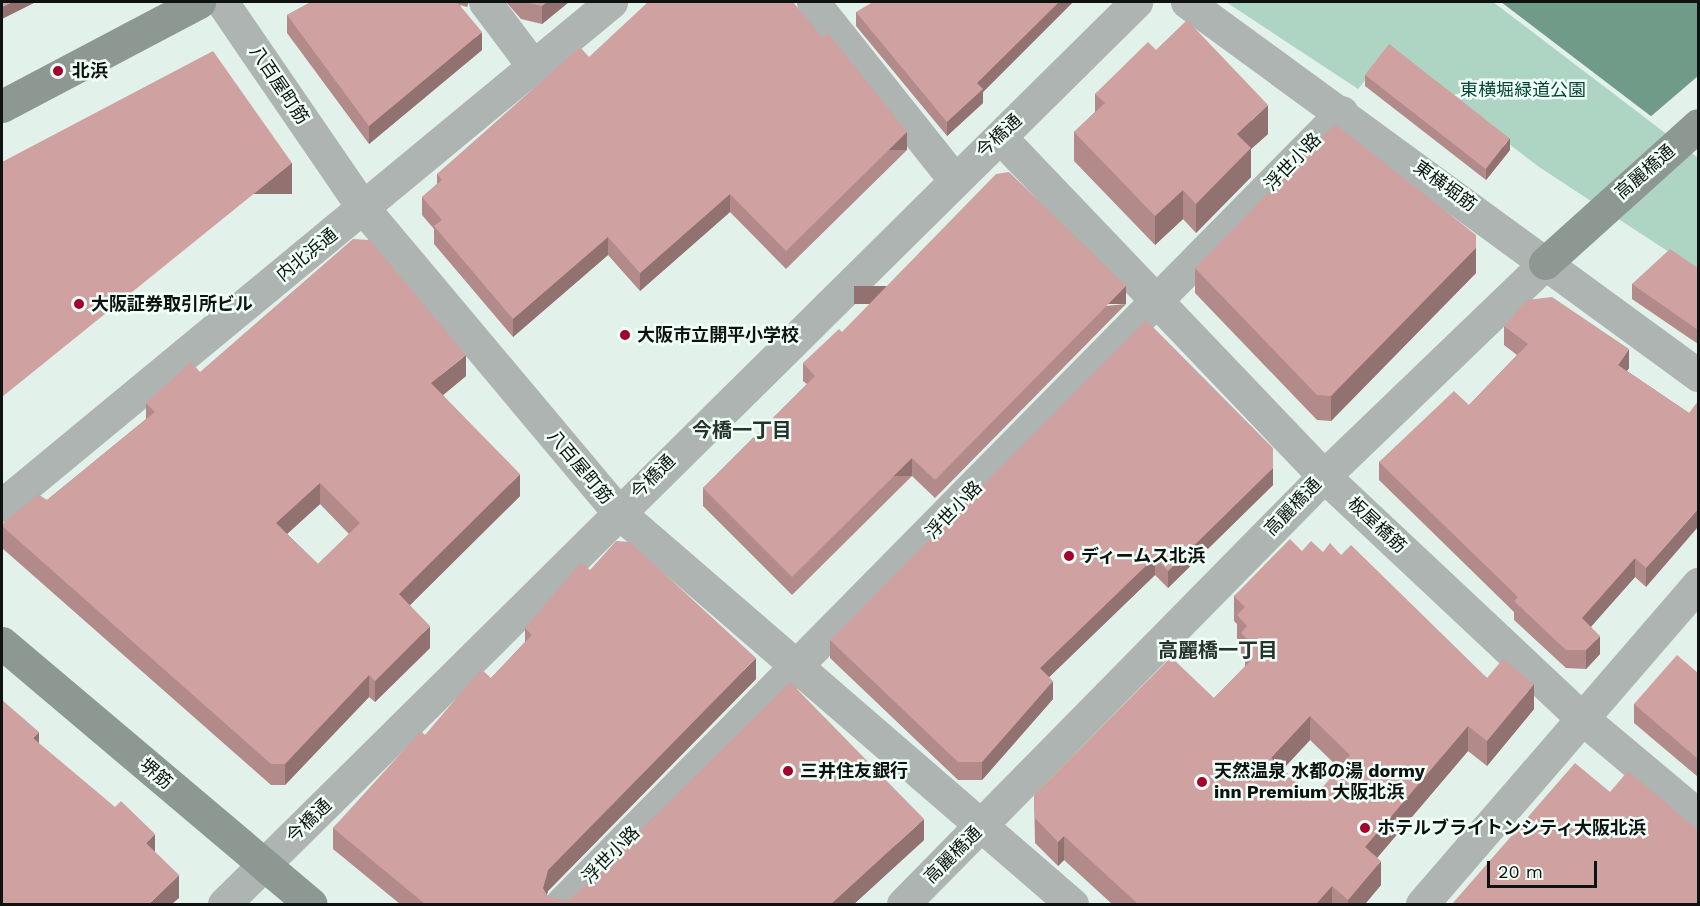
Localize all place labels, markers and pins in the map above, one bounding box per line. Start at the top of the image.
place label: 北浜 [72,60,108,82]
marker: 北浜 [49,62,67,80]
place label: 大阪証券取引所ビル [91,293,253,315]
marker: 大阪証券取引所ビル [72,297,86,311]
place label: 大阪市立開平小学校 [637,324,799,346]
marker: 大阪市立開平小学校 [618,328,632,342]
place label: ディームス北浜 [1081,545,1207,567]
marker: ディームス北浜 [1062,549,1076,563]
place label: 三井住友銀行 [800,760,908,782]
place label: 天然温泉 水都の湯 dormy inn Premium 大阪北浜 [1214,761,1425,804]
marker: 三井住友銀行 [781,764,795,778]
marker: 天然温泉 水都の湯 dormy inn Premium 大阪北浜 [1195,775,1209,789]
place label: ホテルブライトンシティ大阪北浜 [1377,817,1647,839]
marker: ホテルブライトンシティ大阪北浜 [1358,821,1372,835]

